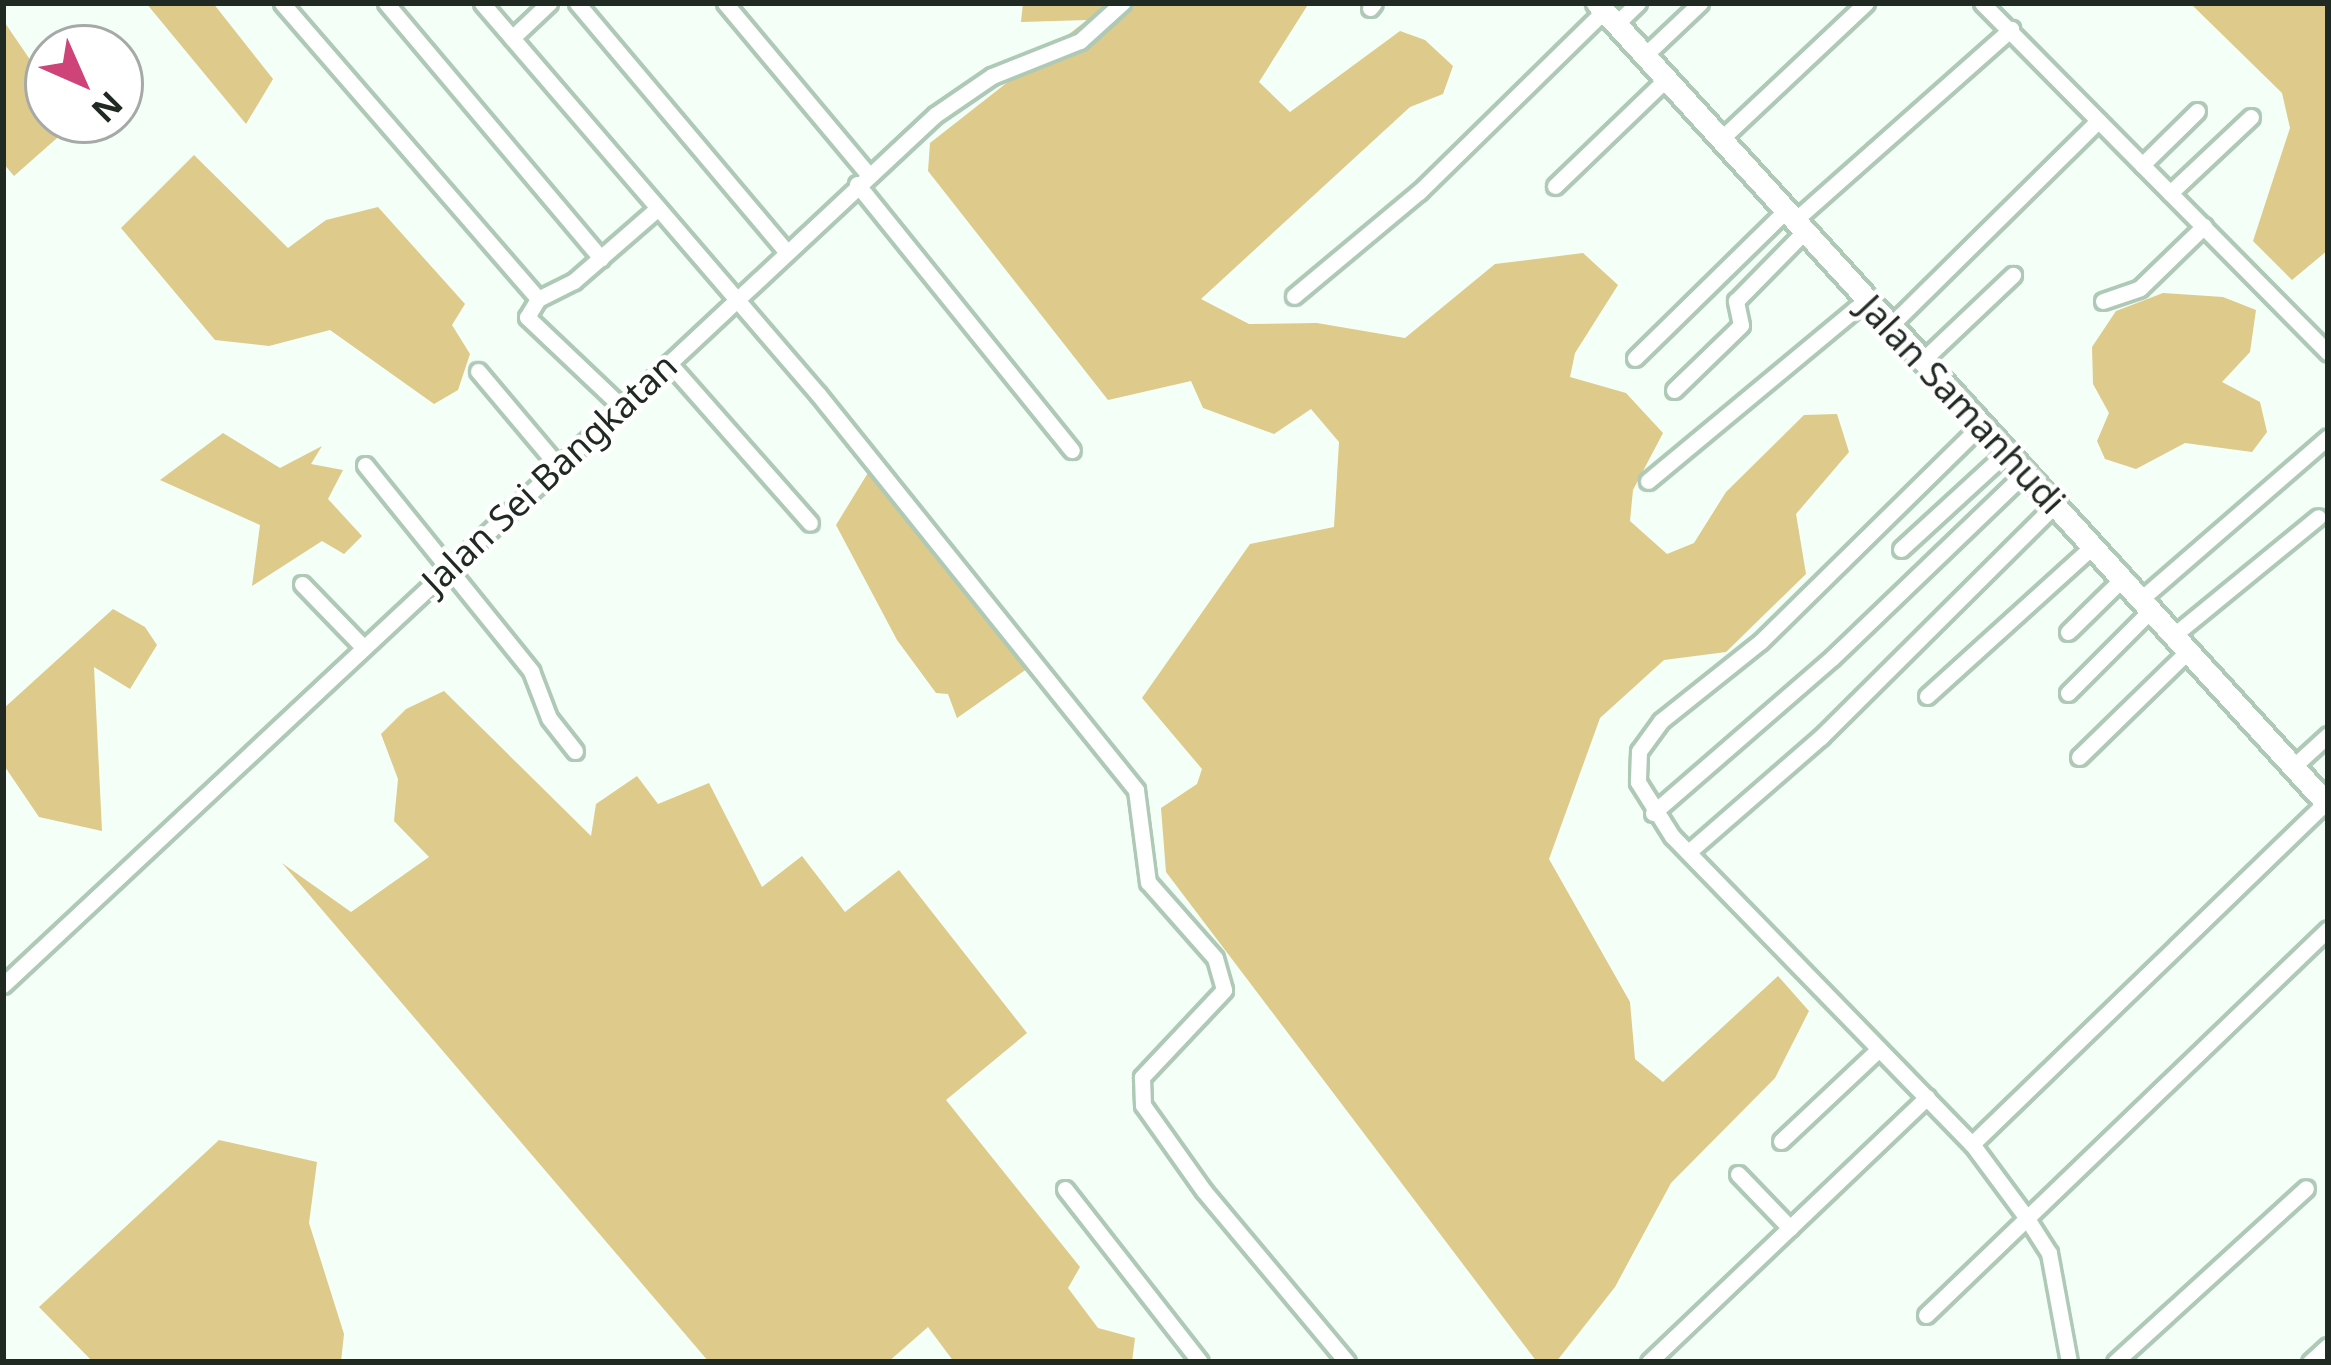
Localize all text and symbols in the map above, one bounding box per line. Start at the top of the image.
north arrow [24,24,144,144]
text: N [82,82,133,133]
street label: Jalan Samanhudi [1850,286,2074,522]
street label: Jalan Sei Bangkatan [413,344,685,602]

